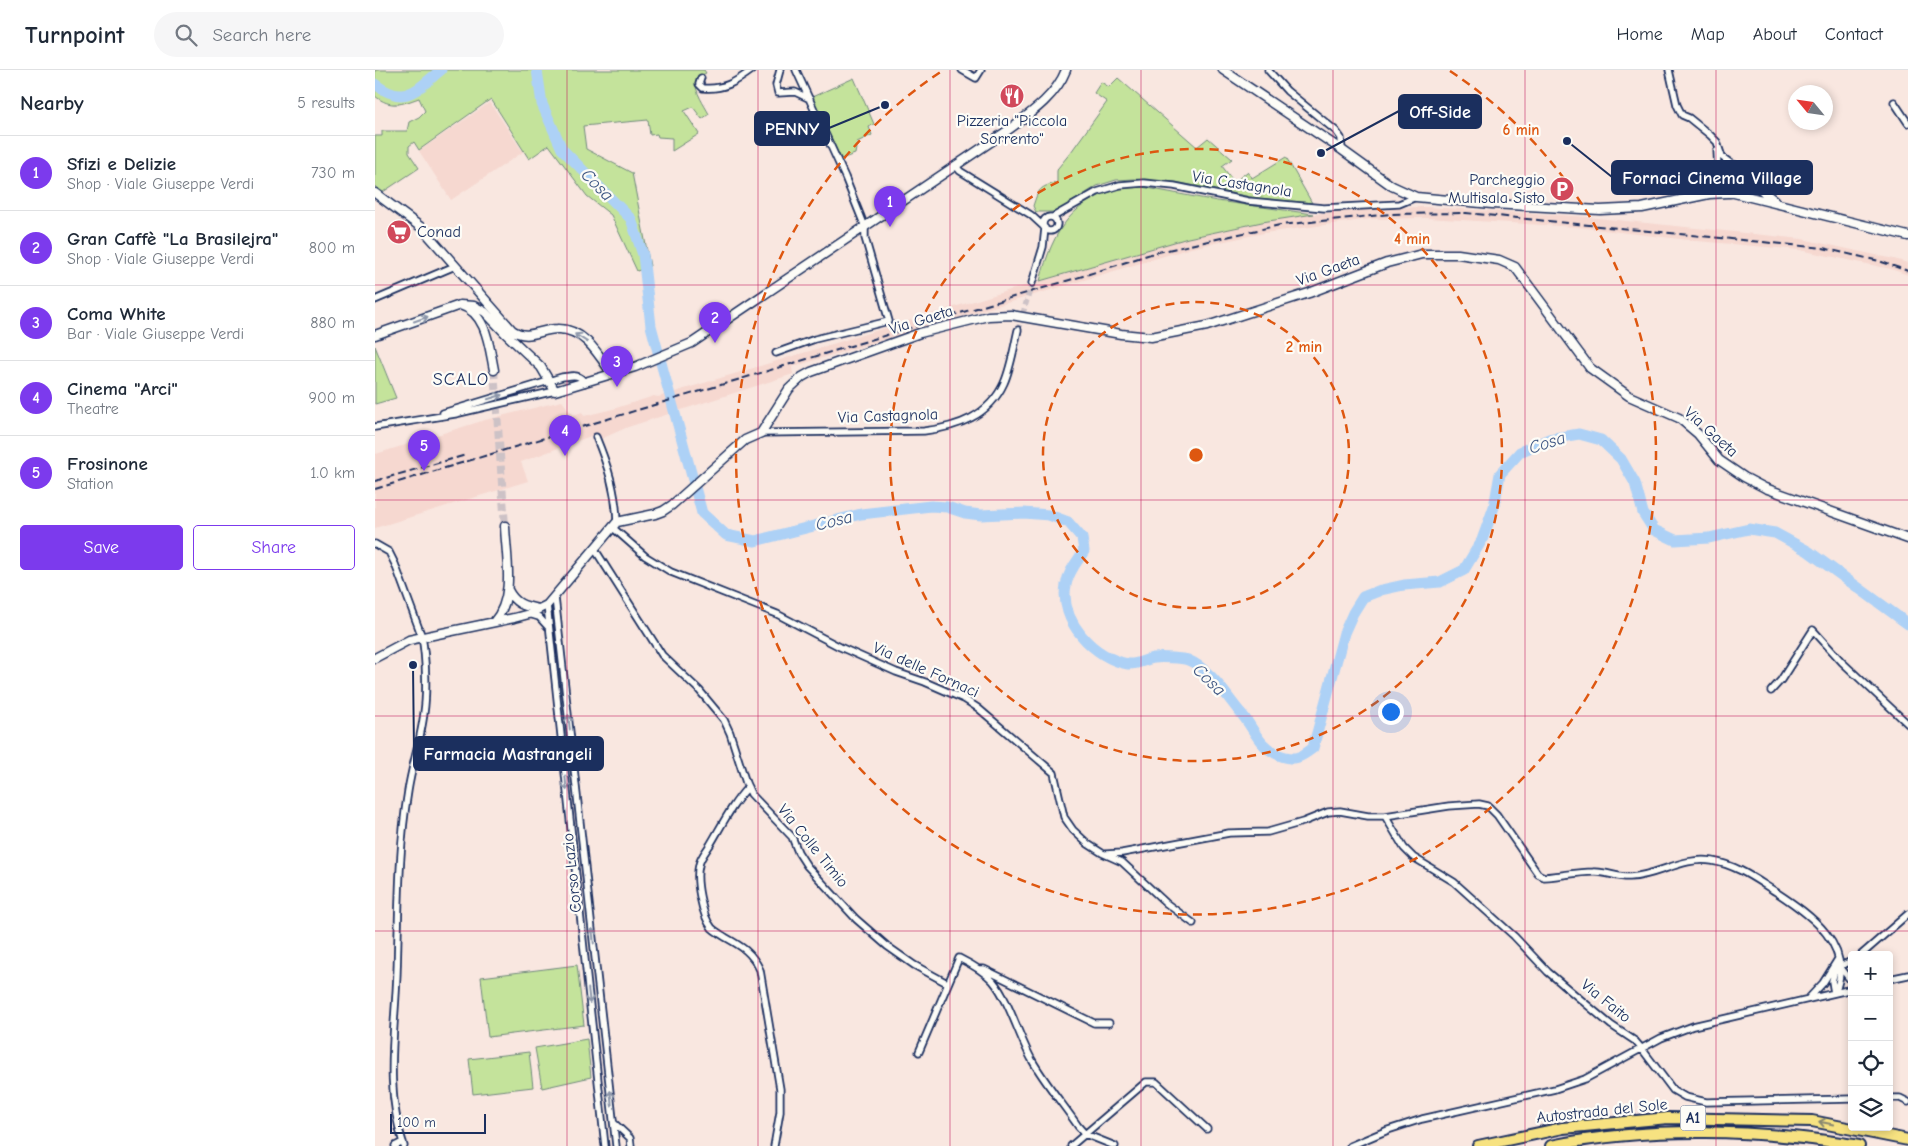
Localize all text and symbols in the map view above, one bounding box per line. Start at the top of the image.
search box [154,12,504,57]
text: Turnpoint [25,21,124,49]
icon: search [172,21,200,49]
text: Search here [212,24,311,46]
text: Home [1616,24,1663,45]
text: Map [1691,24,1725,45]
text: About [1753,24,1797,45]
text: Contact [1825,24,1883,45]
restaurant icon: Pizzeria "Piccola Sorrento" [999,83,1025,109]
north arrow [1788,85,1833,130]
text: Nearby [20,91,84,115]
text: 5 results [297,94,355,112]
callout: Off-Side [1399,95,1481,128]
text: Off-Side [1409,102,1471,123]
callout: PENNY [755,112,829,145]
place label: Pizzeria "Piccola Sorrento" [957,112,1067,148]
text: PENNY [765,119,820,140]
text: 6 min [1503,121,1539,139]
text: Sfizi e Delizie [67,153,176,175]
callout: Fornaci Cinema Village [1612,161,1812,194]
text: 1 [33,164,39,182]
text: 730 m [311,164,355,182]
water label: Cosa [576,164,618,206]
street label: Via Castagnola [1191,167,1293,201]
text: Fornaci Cinema Village [1622,168,1802,189]
place label: Parcheggio Multisala Sisto [1448,171,1545,207]
text: Shop · Viale Giuseppe Verdi [67,175,254,193]
parking icon: Parcheggio Multisala Sisto [1549,176,1575,202]
pin: 1 [874,186,906,227]
supermarket icon: Conad [386,219,412,245]
place label: Conad [417,223,461,241]
text: Gran Caffè "La Brasilejra" [67,228,278,250]
text: 4 min [1394,230,1430,248]
text: 2 [32,239,40,257]
text: 800 m [309,239,355,257]
text: Shop · Viale Giuseppe Verdi [67,250,254,268]
street label: Via Gaeta [1294,250,1362,290]
pin: 2 [699,302,731,343]
street label: Via Gaeta [887,302,955,338]
text: Coma White [67,303,166,325]
text: 3 [32,314,40,332]
text: 880 m [310,314,355,332]
one-way arrow [413,314,428,323]
text: Bar · Viale Giuseppe Verdi [67,325,244,343]
one-way arrow [574,332,588,343]
text: 2 min [1286,338,1322,356]
pin: 3 [601,346,633,387]
district label: SCALO [433,369,489,390]
text: Cinema "Arci" [67,378,178,400]
text: 4 [32,389,40,407]
text: 900 m [308,389,355,407]
one-way arrow [487,391,503,401]
text: Theatre [67,400,119,418]
street label: Via Gaeta [1680,403,1742,461]
street label: Via Castagnola [837,405,939,427]
pin: 4 [549,415,581,456]
water label: Cosa [1526,427,1568,459]
pin: 5 [408,430,440,471]
centre of rings [1187,446,1205,464]
text: Frosinone [67,453,148,475]
text: 5 [32,464,40,482]
text: 1.0 km [310,464,355,482]
text: Station [67,475,114,493]
water label: Cosa [813,506,855,536]
button: Save [20,525,183,570]
button: Share [193,525,355,570]
street label: Via delle Fornaci [870,639,982,701]
water label: Cosa [1188,659,1230,701]
your location [1378,699,1404,725]
one-way arrow [564,715,574,731]
callout: Farmacia Mastrangeli [414,737,603,770]
text: Farmacia Mastrangeli [424,744,592,765]
one-way arrow [561,774,571,790]
street label: Via Colle Timio [774,801,852,891]
street label: Corso Lazio [559,832,585,914]
one-way arrow [588,928,598,944]
map controls [1848,951,1893,1131]
button: + [1848,951,1893,996]
street label: Via Faito [1578,976,1634,1026]
one-way arrow [584,988,594,1004]
button: − [1848,996,1893,1041]
button: locate [1848,1041,1893,1086]
button: layers [1848,1086,1893,1131]
one-way arrow [606,1090,616,1106]
street label: Autostrada del Sole [1536,1095,1668,1127]
road number: A1 [1681,1106,1705,1130]
scale bar [390,1111,486,1134]
text: 100 m [397,1114,436,1131]
one-way arrow [1818,1118,1834,1128]

